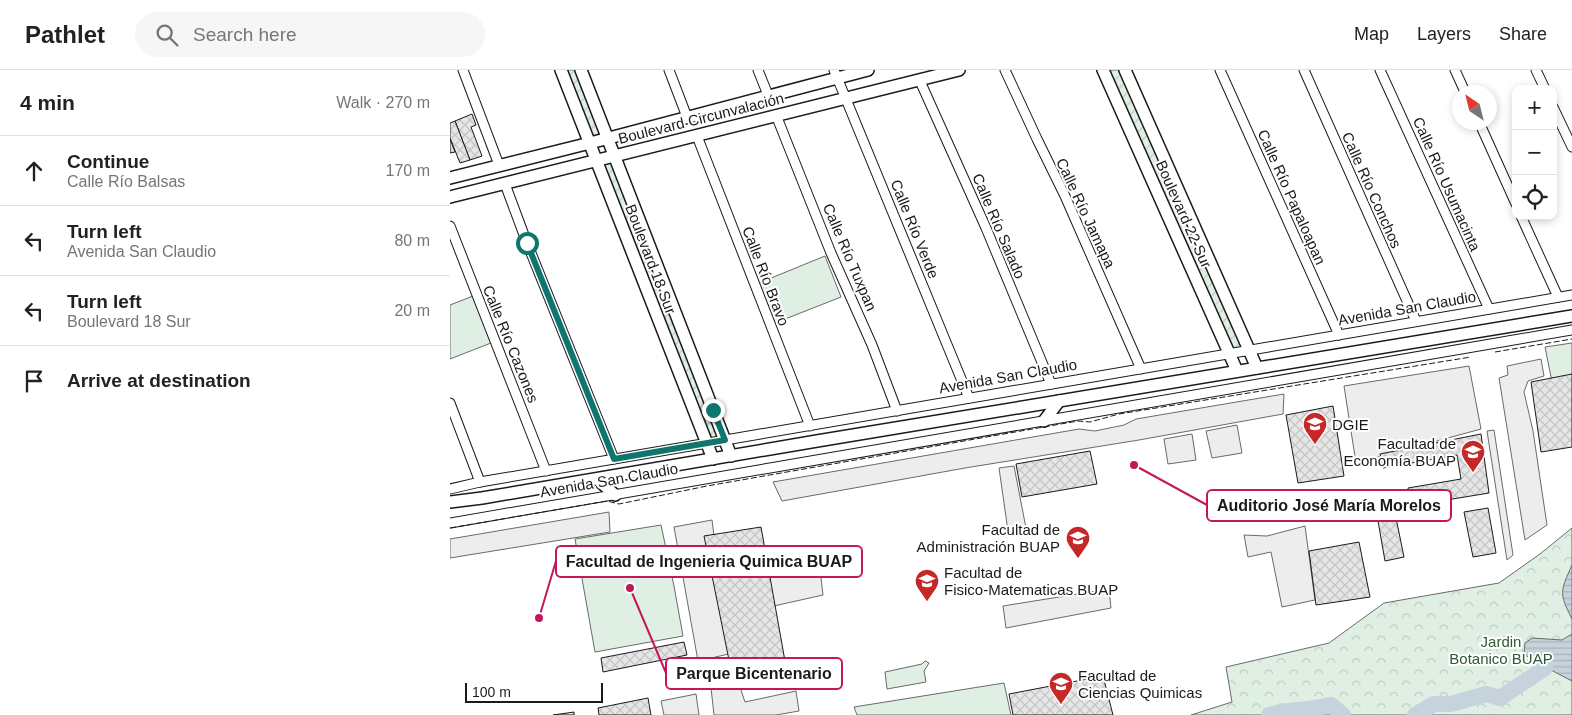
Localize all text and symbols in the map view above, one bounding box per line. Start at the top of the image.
search box [135,12,485,57]
text: Pathlet [25,21,105,48]
icon: search [153,21,181,49]
text: Search here [193,24,297,45]
text: Map [1354,24,1389,44]
text: Layers [1417,24,1471,44]
text: Share [1499,24,1547,44]
north arrow [1452,85,1497,130]
map controls [1512,85,1557,220]
button: + [1512,85,1557,130]
street label: Boulevard Circunvalación [616,89,786,147]
text: 4 min [20,91,75,114]
text: Walk · 270 m [336,94,430,111]
street label: Calle Río Usumacinta [1410,114,1485,254]
street label: Calle Río Papaloapan [1255,127,1329,267]
street label: Calle Río Conchos [1339,129,1405,251]
button: − [1512,130,1557,175]
text: Continue [67,151,149,172]
street label: Calle Río Jamapa [1053,155,1119,271]
icon: ahead [20,157,48,185]
street label: Boulevard 22 Sur [1153,158,1215,270]
text: 170 m [386,162,430,179]
street label: Calle Río Salado [969,171,1029,281]
text: Calle Río Balsas [67,173,185,190]
button: locate [1512,175,1557,220]
street label: Calle Río Verde [887,177,943,281]
street label: Calle Río Tuxpan [820,201,880,313]
street label: Boulevard 18 Sur [622,202,680,316]
text: Turn left [67,221,142,242]
street label: Calle Río Bravo [739,224,793,328]
icon: left [20,227,48,255]
text: 80 m [394,232,430,249]
route start [516,232,539,255]
text: Avenida San Claudio [67,243,216,260]
street label: Calle Río Cazones [480,283,542,405]
street label: Avenida San Claudio [1337,287,1477,329]
text: Turn left [67,291,142,312]
icon: left [20,297,48,325]
text: 20 m [394,302,430,319]
text: Boulevard 18 Sur [67,313,191,330]
street label: Avenida San Claudio [938,355,1078,397]
icon: arrive [20,367,48,395]
text: Arrive at destination [67,370,251,391]
route end [702,399,725,422]
school or university icon: DGIE [1302,411,1328,445]
place label: DGIE [1332,416,1369,433]
place label: Facultad de Economía BUAP [1343,435,1456,469]
school or university icon: Facultad de Economía BUAP [1460,439,1486,473]
street label: Avenida San Claudio [539,459,679,501]
callout: Auditorio José María Morelos [1207,490,1451,521]
text: Auditorio José María Morelos [1217,497,1441,514]
place label: Facultad de Administración BUAP [917,521,1060,555]
school or university icon: Facultad de Administración BUAP [1065,525,1091,559]
callout: Facultad de Ingenieria Quimica BUAP [556,546,862,577]
text: Facultad de Ingenieria Quimica BUAP [566,553,852,570]
place label: Facultad de Fisico-Matematicas BUAP [944,564,1118,598]
school or university icon: Facultad de Fisico-Matematicas BUAP [914,568,940,602]
park label: Jardin Botanico BUAP [1449,633,1553,667]
callout: Parque Bicentenario [666,658,842,689]
text: Parque Bicentenario [676,665,832,682]
place label: Facultad de Ciencias Quimicas [1078,667,1202,701]
school or university icon: Facultad de Ciencias Quimicas [1048,671,1074,705]
scale bar [465,680,602,703]
text: 100 m [472,684,511,700]

